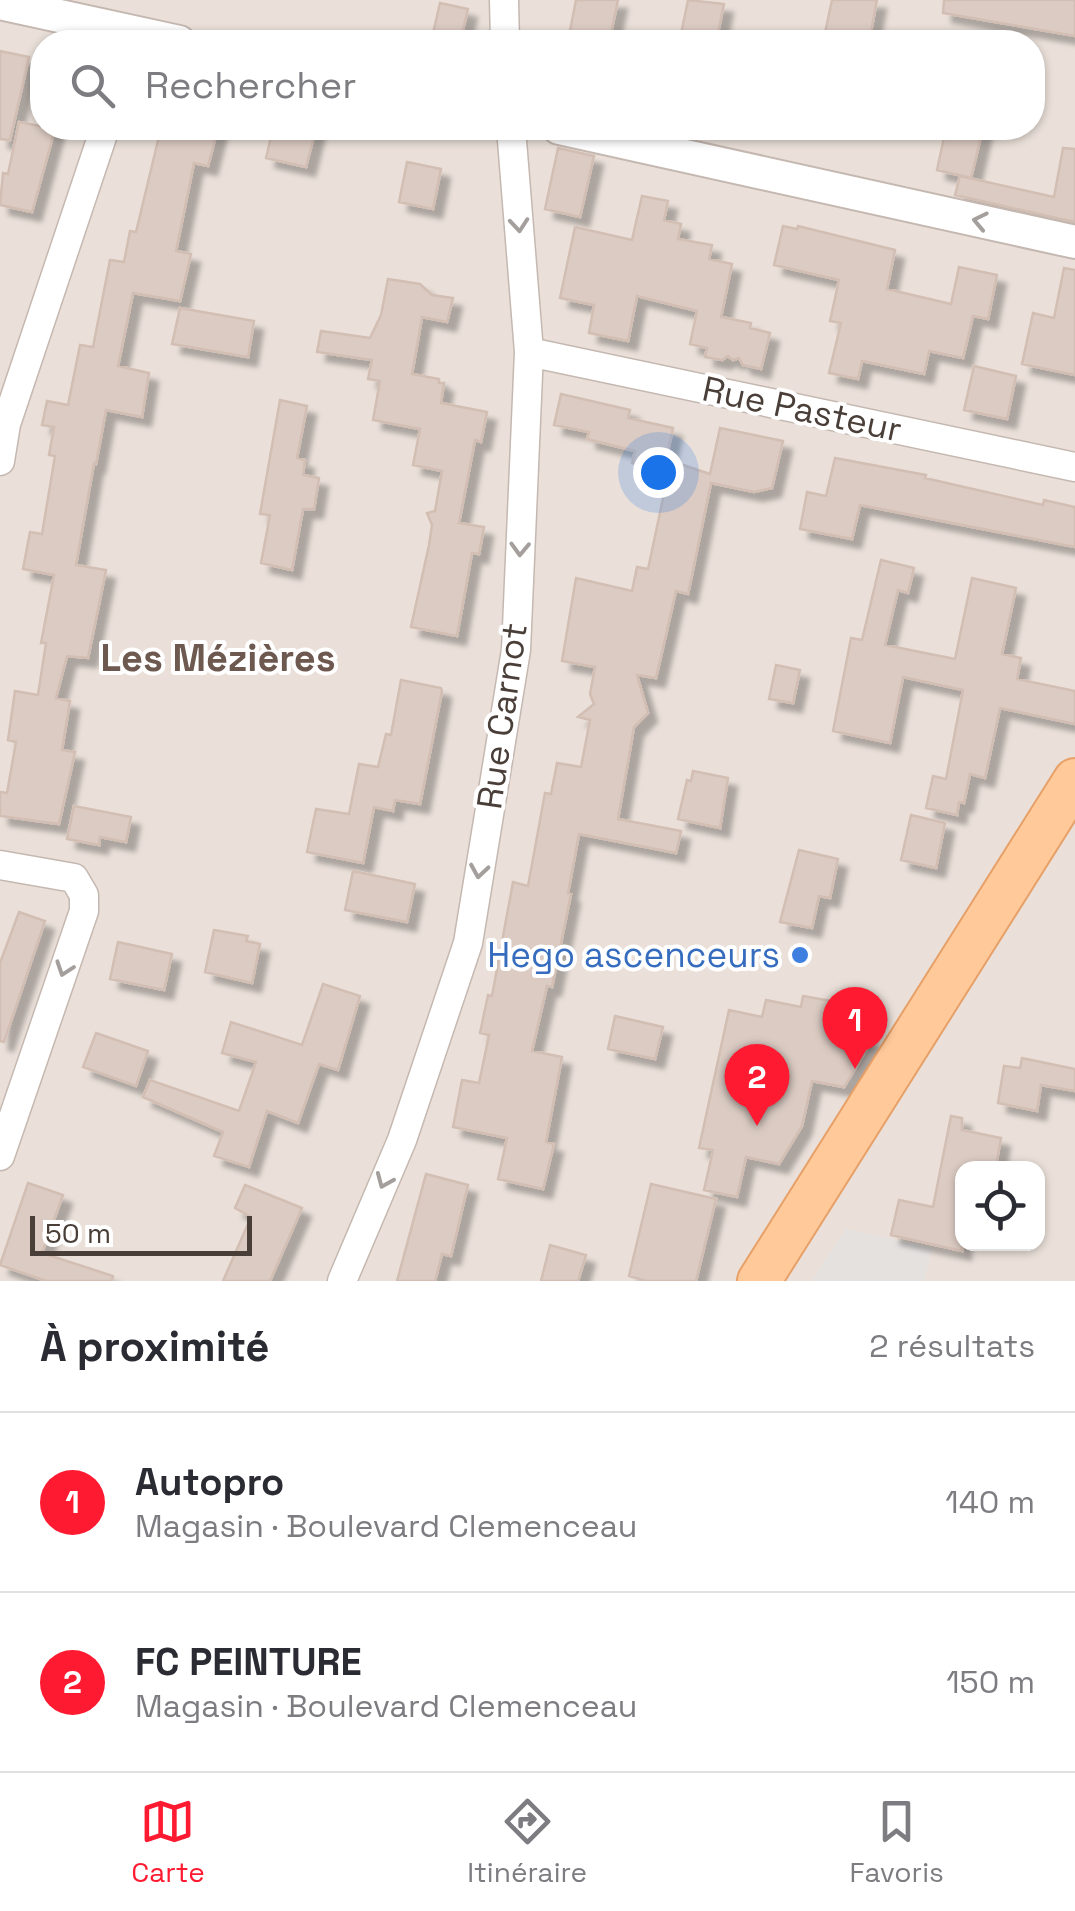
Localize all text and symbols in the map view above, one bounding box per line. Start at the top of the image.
search box [30,30,1045,140]
icon: search [65,58,120,113]
text: Rechercher [145,61,356,109]
one-way arrow [972,212,989,233]
one-way arrow [507,217,529,233]
street label: Rue Pasteur [698,366,906,452]
your location [633,447,684,498]
one-way arrow [510,542,531,558]
street label: Rue Carnot [467,620,537,812]
district label: Les Mézières [100,634,336,682]
one-way arrow [470,863,491,879]
place label: Hego ascenceurs [487,933,780,977]
marker: Hego ascenceurs [789,944,811,966]
one-way arrow [55,960,76,977]
pin: 1 [822,986,888,1069]
pin: 2 [724,1044,790,1126]
map controls [955,1161,1045,1251]
button: locate [955,1161,1045,1251]
one-way arrow [376,1171,396,1189]
scale bar [30,1211,252,1256]
text: 50 m [45,1215,111,1251]
text: À proximité [40,1320,270,1373]
text: 2 résultats [869,1326,1035,1366]
text: Autopro [135,1458,284,1506]
text: 1 [65,1482,80,1522]
text: 140 m [945,1482,1035,1522]
text: Magasin · Boulevard Clemenceau [135,1506,637,1546]
text: FC PEINTURE [135,1638,362,1686]
text: 2 [63,1662,82,1702]
text: 150 m [946,1662,1035,1702]
text: Magasin · Boulevard Clemenceau [135,1686,637,1726]
tab: Carte [131,1794,205,1890]
tab: Itinéraire [467,1794,587,1890]
tab: Favoris [850,1794,944,1890]

